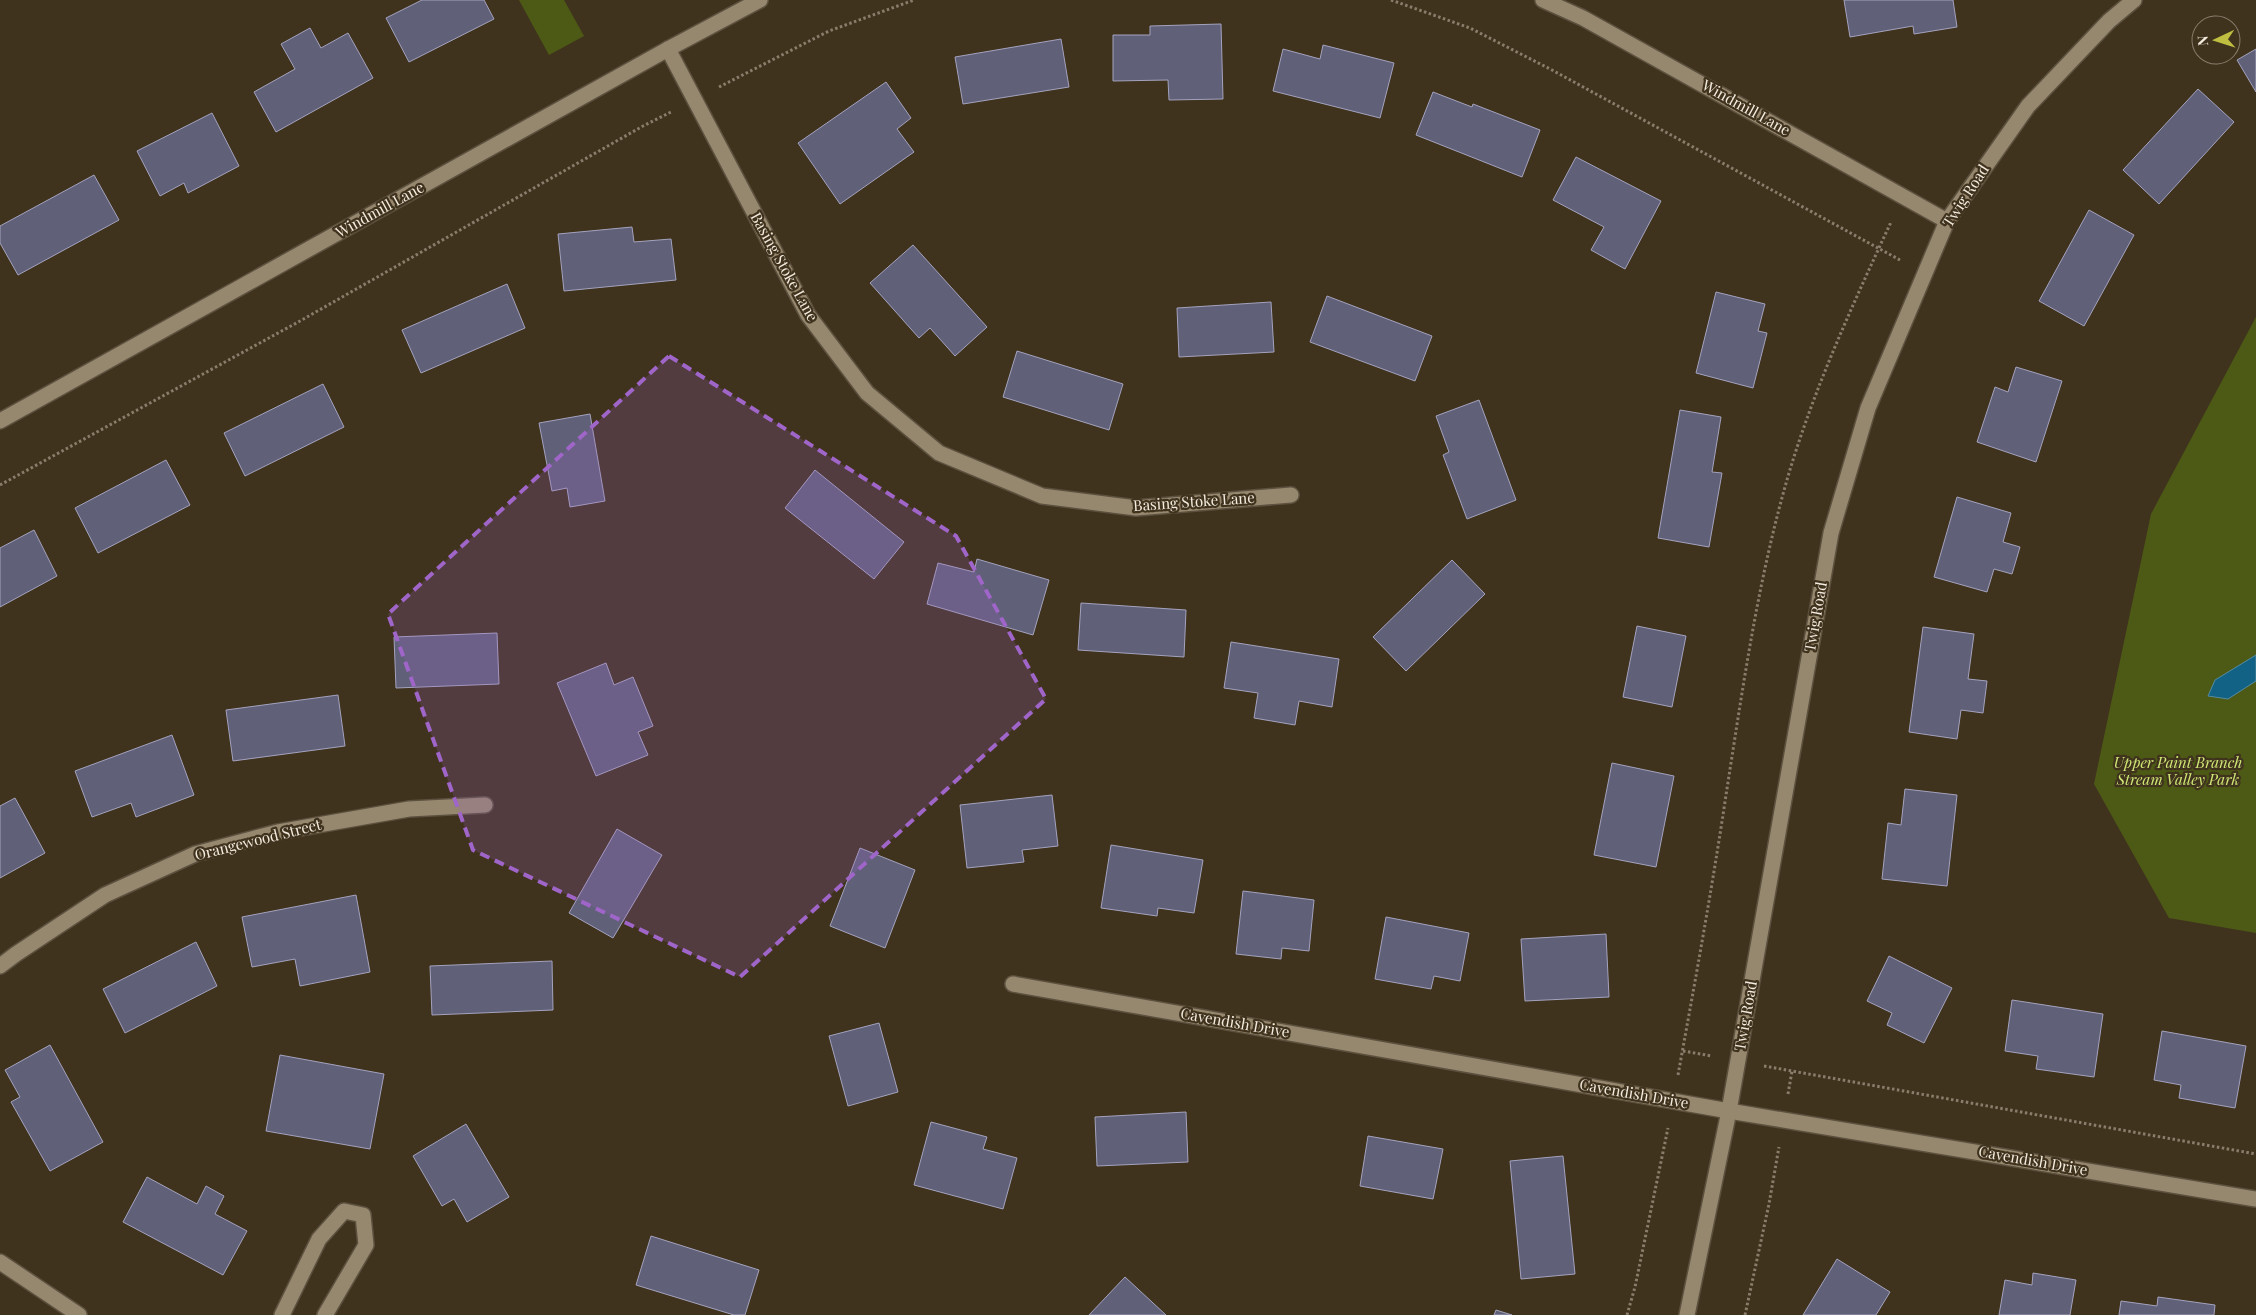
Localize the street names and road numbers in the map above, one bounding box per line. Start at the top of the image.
street label: Windmill Lane [1698,74,1794,140]
street label: Twig Road [1937,160,1993,231]
street label: Windmill Lane [331,177,427,242]
street label: Basing Stoke Lane [747,208,823,325]
street label: Basing Stoke Lane [1132,487,1255,515]
street label: Twig Road [1799,580,1831,654]
street label: Orangewood Street [192,813,324,864]
street label: Twig Road [1729,979,1761,1053]
street label: Cavendish Drive [1179,1003,1291,1041]
street label: Cavendish Drive [1578,1074,1690,1112]
street label: Cavendish Drive [1977,1141,2089,1179]

